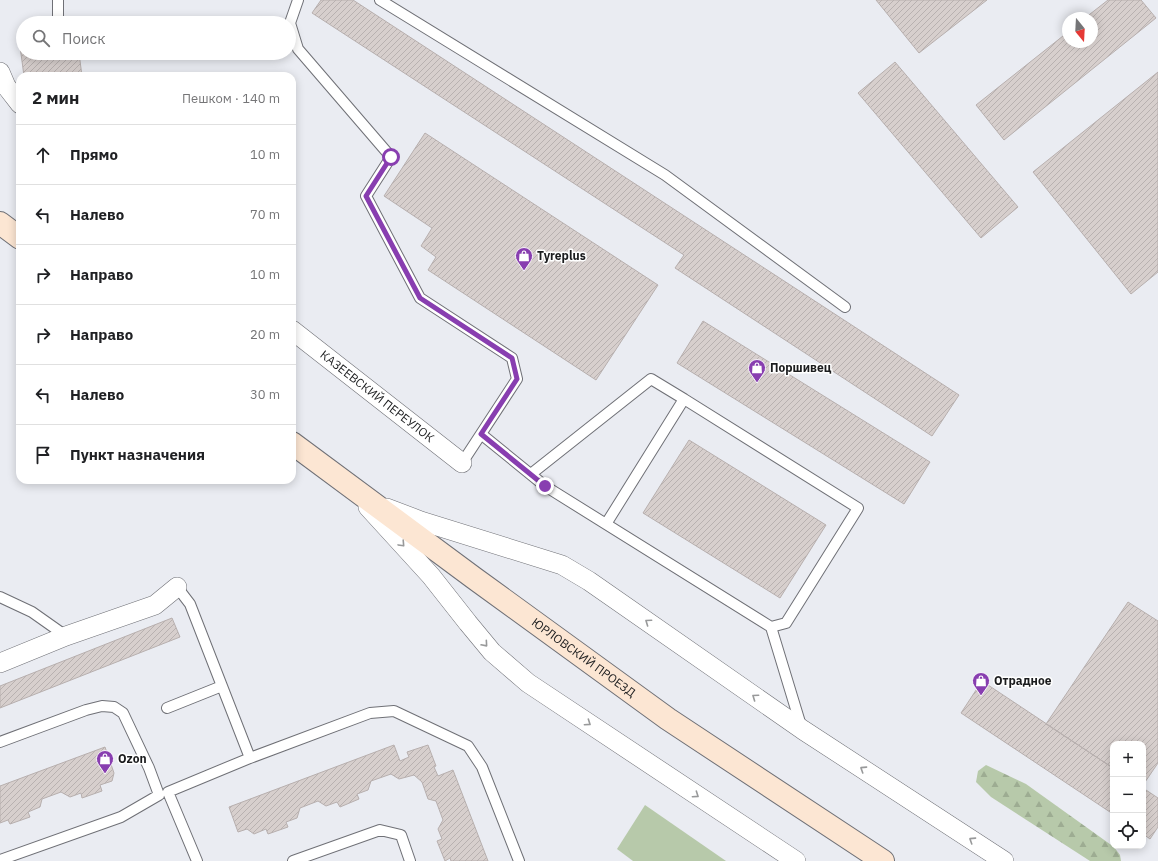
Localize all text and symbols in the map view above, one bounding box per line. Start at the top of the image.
north arrow [1062,12,1098,48]
search box [16,16,296,60]
icon: search [30,27,52,49]
text: Поиск [62,29,105,48]
text: 2 мин [32,87,79,109]
text: Пешком · 140 m [182,90,280,107]
icon: ahead [32,144,54,166]
text: Прямо [70,145,118,164]
text: 10 m [250,146,280,163]
route start [382,148,400,166]
icon: left [32,204,54,226]
text: Налево [70,205,124,224]
text: 70 m [250,206,280,223]
shop icon: Tyreplus [514,246,534,271]
place label: Tyreplus [537,248,586,263]
icon: right [32,264,54,286]
text: Направо [70,265,133,284]
text: 10 m [250,266,280,283]
icon: right [32,324,54,346]
text: Направо [70,325,133,344]
text: 20 m [250,326,280,343]
street label: КАЗЕЕВСКИЙ ПЕРЕУЛОК [317,347,437,445]
shop icon: Поршивец [747,358,767,383]
place label: Поршивец [770,360,832,375]
icon: left [32,384,54,406]
text: Налево [70,385,124,404]
text: 30 m [250,386,280,403]
icon: arrive [32,444,54,466]
text: Пункт назначения [70,445,205,464]
route end [536,477,554,495]
one-way arrow [397,539,405,547]
street label: ЮРЛОВСКИЙ ПРОЕЗД [529,614,639,700]
one-way arrow [645,619,652,627]
one-way arrow [481,639,488,646]
shop icon: Отрадное [971,671,991,696]
place label: Отрадное [994,673,1052,688]
one-way arrow [752,695,759,702]
one-way arrow [584,718,591,726]
map controls [1110,741,1146,849]
button: + [1110,741,1146,777]
shop icon: Ozon [95,749,115,774]
place label: Ozon [118,751,147,766]
one-way arrow [860,766,867,774]
button: − [1110,777,1146,813]
one-way arrow [692,790,699,797]
button: locate [1110,813,1146,849]
one-way arrow [969,837,976,845]

